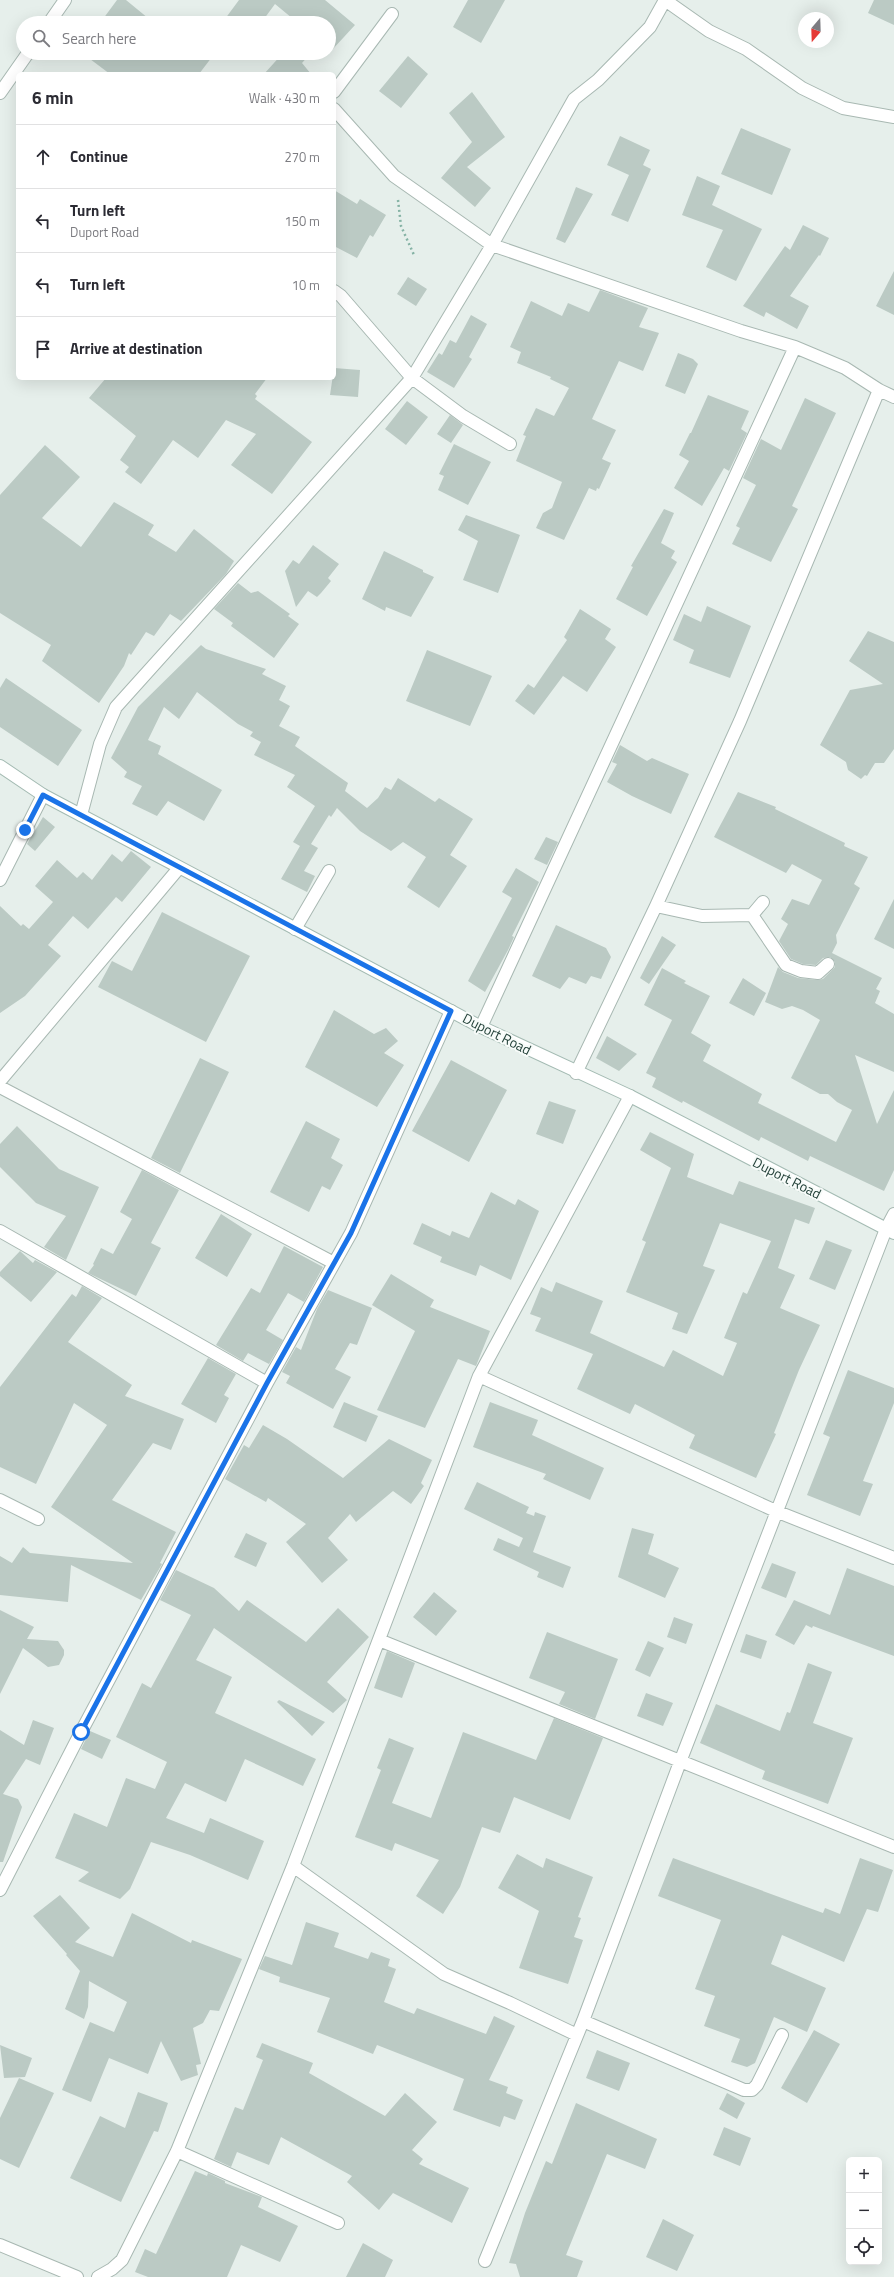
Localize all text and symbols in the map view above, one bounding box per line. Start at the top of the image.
north arrow [798,12,834,48]
search box [16,16,336,60]
icon: search [30,27,52,49]
text: Search here [62,27,136,50]
text: 6 min [32,85,73,111]
text: Walk · 430 m [249,88,320,108]
text: Continue [70,145,128,168]
icon: ahead [32,146,54,168]
text: 270 m [284,147,320,167]
text: Turn left [70,199,125,222]
icon: left [32,210,54,232]
text: 150 m [284,211,320,231]
text: Duport Road [70,222,139,242]
text: Turn left [70,273,125,296]
icon: left [32,274,54,296]
text: 10 m [292,275,320,295]
text: Arrive at destination [70,337,203,360]
icon: arrive [32,338,54,360]
route end [16,821,34,839]
street label: Duport Road [459,1007,535,1060]
street label: Duport Road [749,1151,825,1204]
route start [72,1723,90,1741]
map controls [846,2157,882,2265]
button: + [846,2157,882,2193]
button: − [846,2193,882,2229]
button: locate [846,2229,882,2265]

